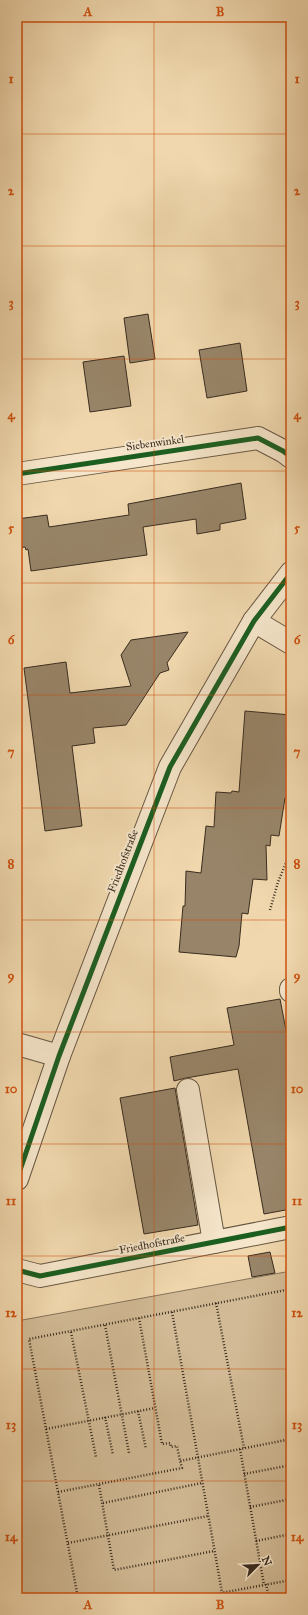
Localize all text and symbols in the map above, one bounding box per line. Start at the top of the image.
text: A [83,4,93,20]
text: B [216,4,225,20]
text: 1 [8,71,14,87]
text: 1 [294,71,300,87]
text: 2 [8,183,15,199]
text: 2 [294,183,301,199]
text: 3 [8,295,14,311]
text: 3 [294,295,300,311]
text: 4 [7,407,15,423]
text: 4 [293,407,301,423]
street label: Siebenwinkel [125,432,185,454]
text: 5 [8,520,15,536]
text: 5 [294,520,301,536]
text: 6 [8,632,16,648]
text: 6 [294,632,302,648]
text: 7 [8,744,15,760]
text: 7 [294,744,301,760]
street label: Friedhofstraße [105,827,141,894]
text: 8 [8,856,15,872]
text: 8 [294,856,301,872]
text: 9 [8,968,15,984]
text: 9 [294,968,301,984]
text: 10 [5,1081,18,1097]
text: 10 [291,1081,304,1097]
text: 11 [6,1193,16,1209]
text: 11 [292,1193,302,1209]
street label: Friedhofstraße [118,1231,186,1257]
text: 12 [5,1305,17,1321]
text: 12 [291,1305,303,1321]
text: 13 [6,1417,16,1433]
text: 13 [292,1417,302,1433]
text: 14 [5,1529,18,1545]
text: 14 [291,1529,304,1545]
north arrow [238,1545,278,1585]
text: N [259,1554,275,1569]
text: A [83,1597,93,1613]
text: B [216,1597,225,1613]

